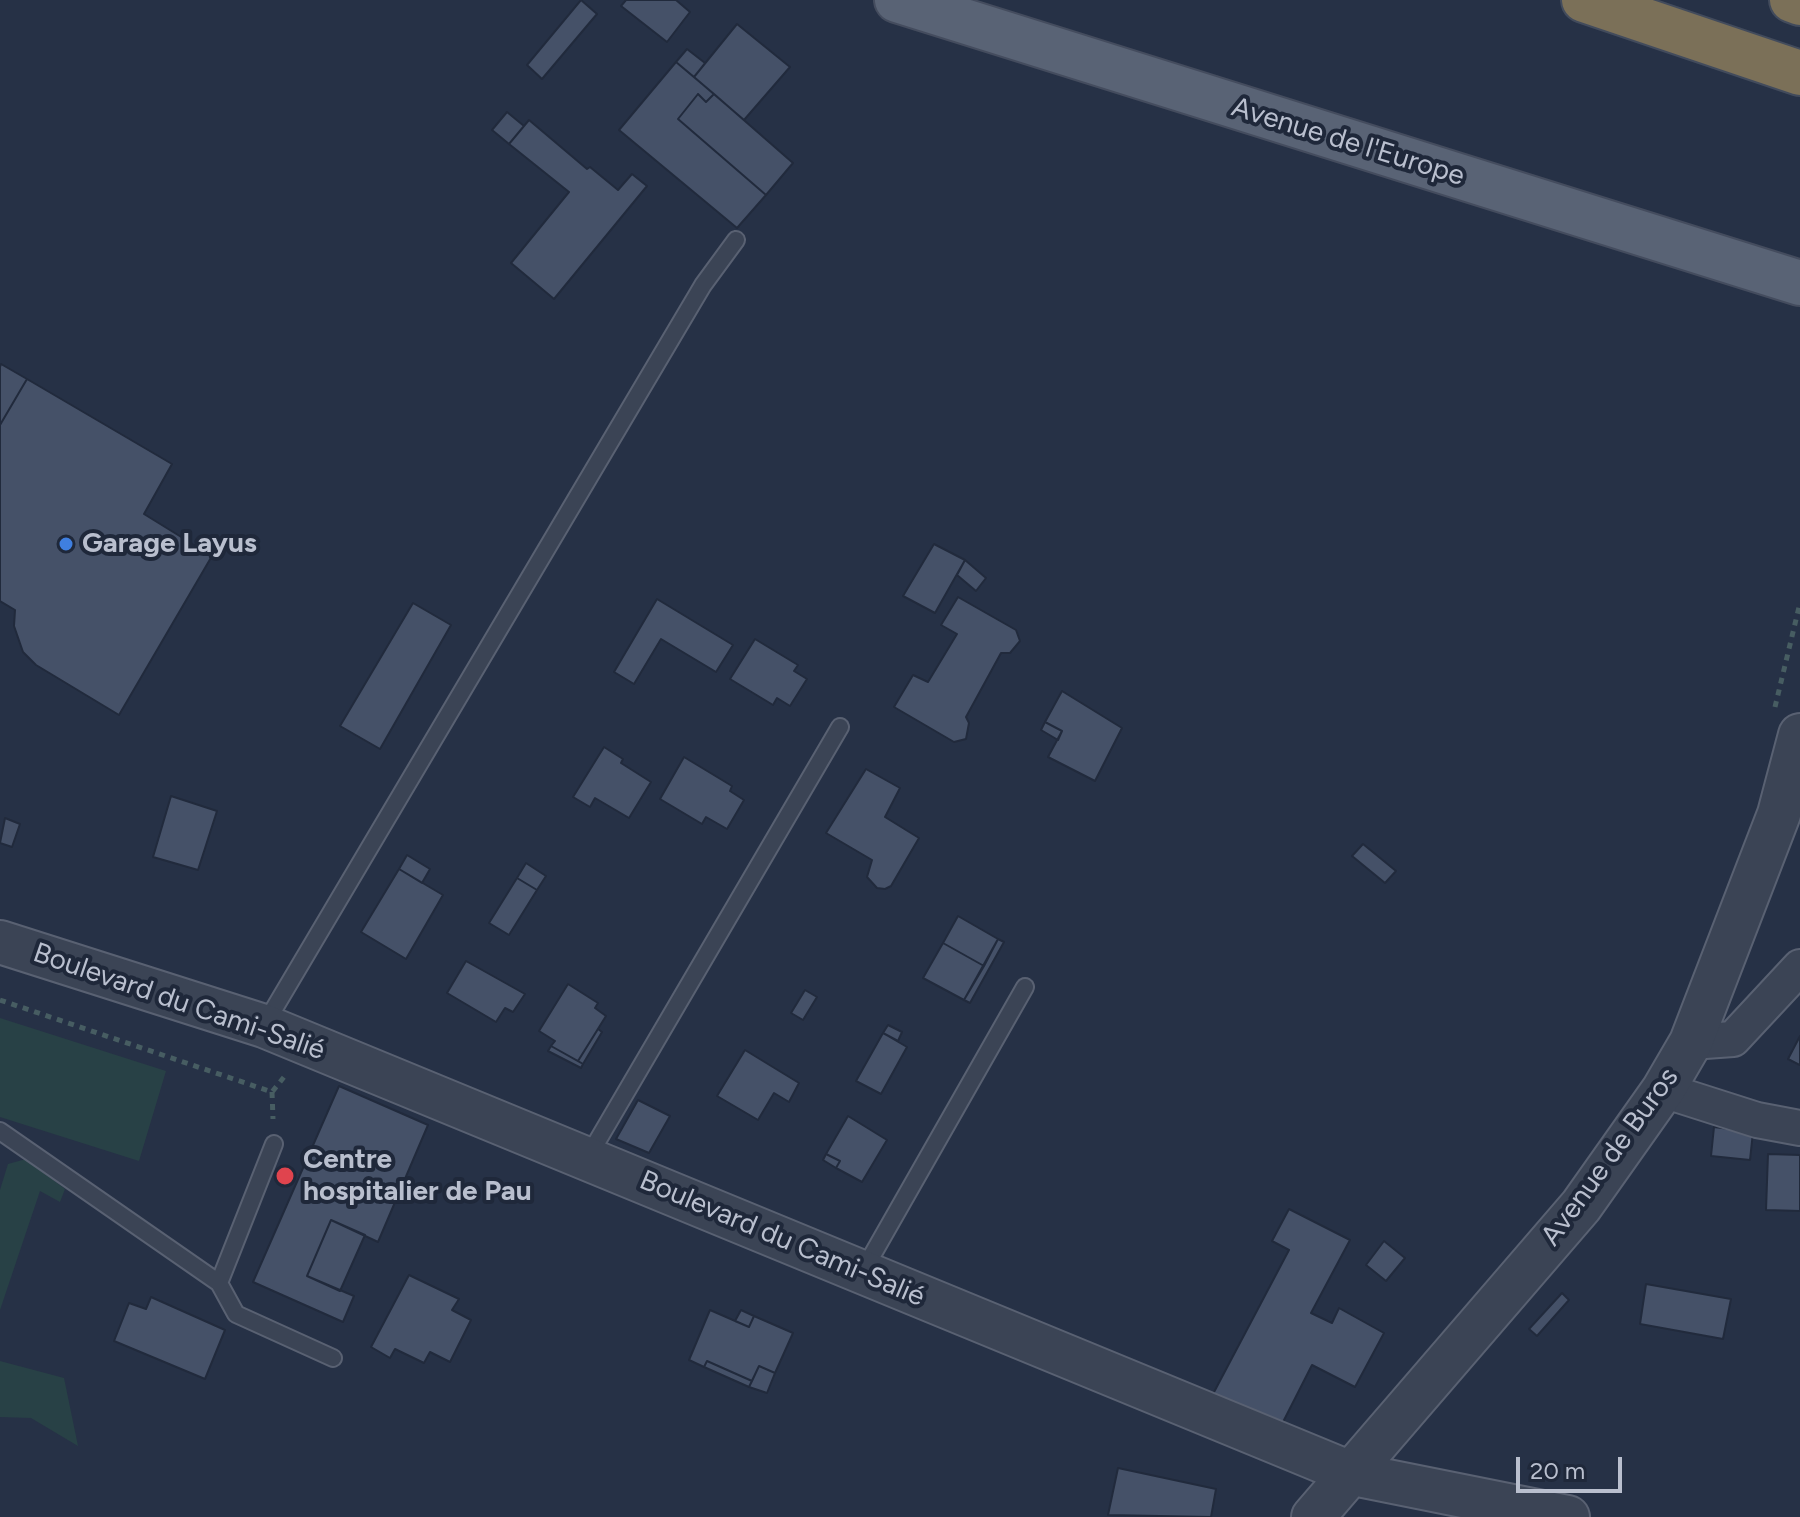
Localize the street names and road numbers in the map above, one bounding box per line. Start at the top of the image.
street label: Avenue de l'Europe [1228,91,1468,193]
street label: Boulevard du Cami-Salié [29,936,329,1068]
street label: Avenue de Buros [1534,1061,1686,1253]
street label: Boulevard du Cami-Salié [635,1164,929,1314]

